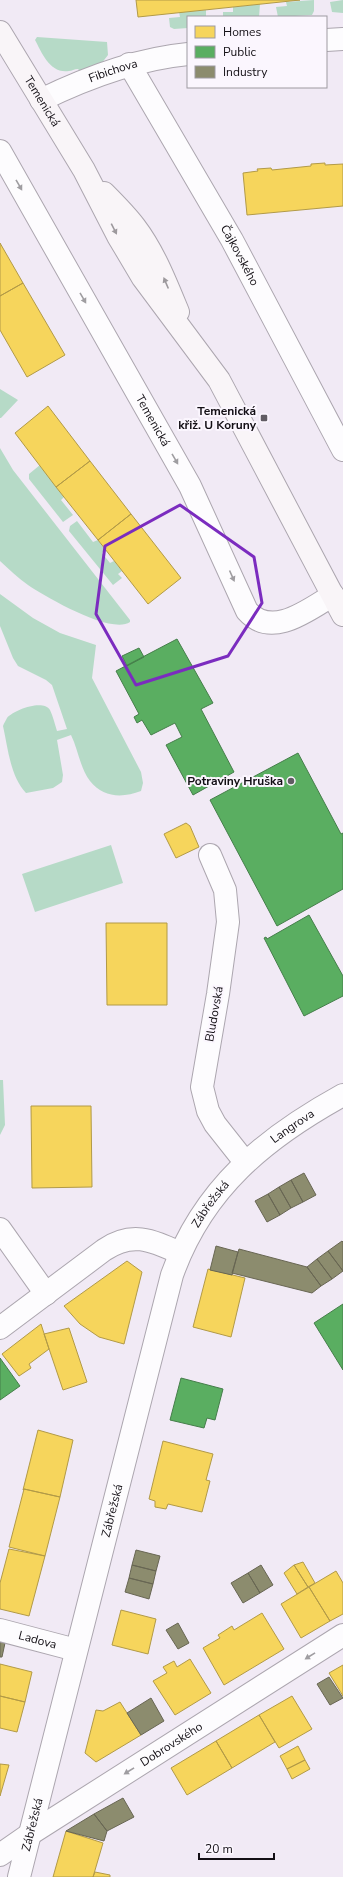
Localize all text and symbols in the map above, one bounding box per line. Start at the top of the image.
legend [187,16,327,88]
text: Homes [223,24,261,40]
text: Public [223,44,257,60]
street label: Fibichova [86,55,139,86]
text: Industry [223,64,268,80]
street label: Temenická [20,73,64,130]
one-way arrow [16,179,23,190]
street label: Čajkovského [217,222,263,289]
one-way arrow [111,224,117,235]
one-way arrow [162,276,168,288]
one-way arrow [80,292,87,304]
street label: Temenická [132,392,174,449]
place label: Temenická křiž. U Koruny [178,403,257,433]
marker: Temenická křiž. U Koruny [259,413,269,423]
one-way arrow [172,453,179,465]
one-way arrow [229,571,235,582]
place label: Potraviny Hruška [187,773,283,789]
marker: Potraviny Hruška [286,776,296,786]
street label: Bludovská [201,985,227,1043]
street label: Langrova [267,1106,317,1147]
street label: Zábřežská [188,1177,233,1230]
street label: Zábřežská [98,1482,127,1539]
street label: Ladova [17,1627,59,1653]
one-way arrow [305,1652,315,1660]
street label: Dobrovského [137,1718,206,1770]
one-way arrow [124,1767,135,1775]
street label: Zábřežská [18,1796,47,1853]
scale bar [199,1835,274,1861]
text: 20 m [205,1841,233,1857]

